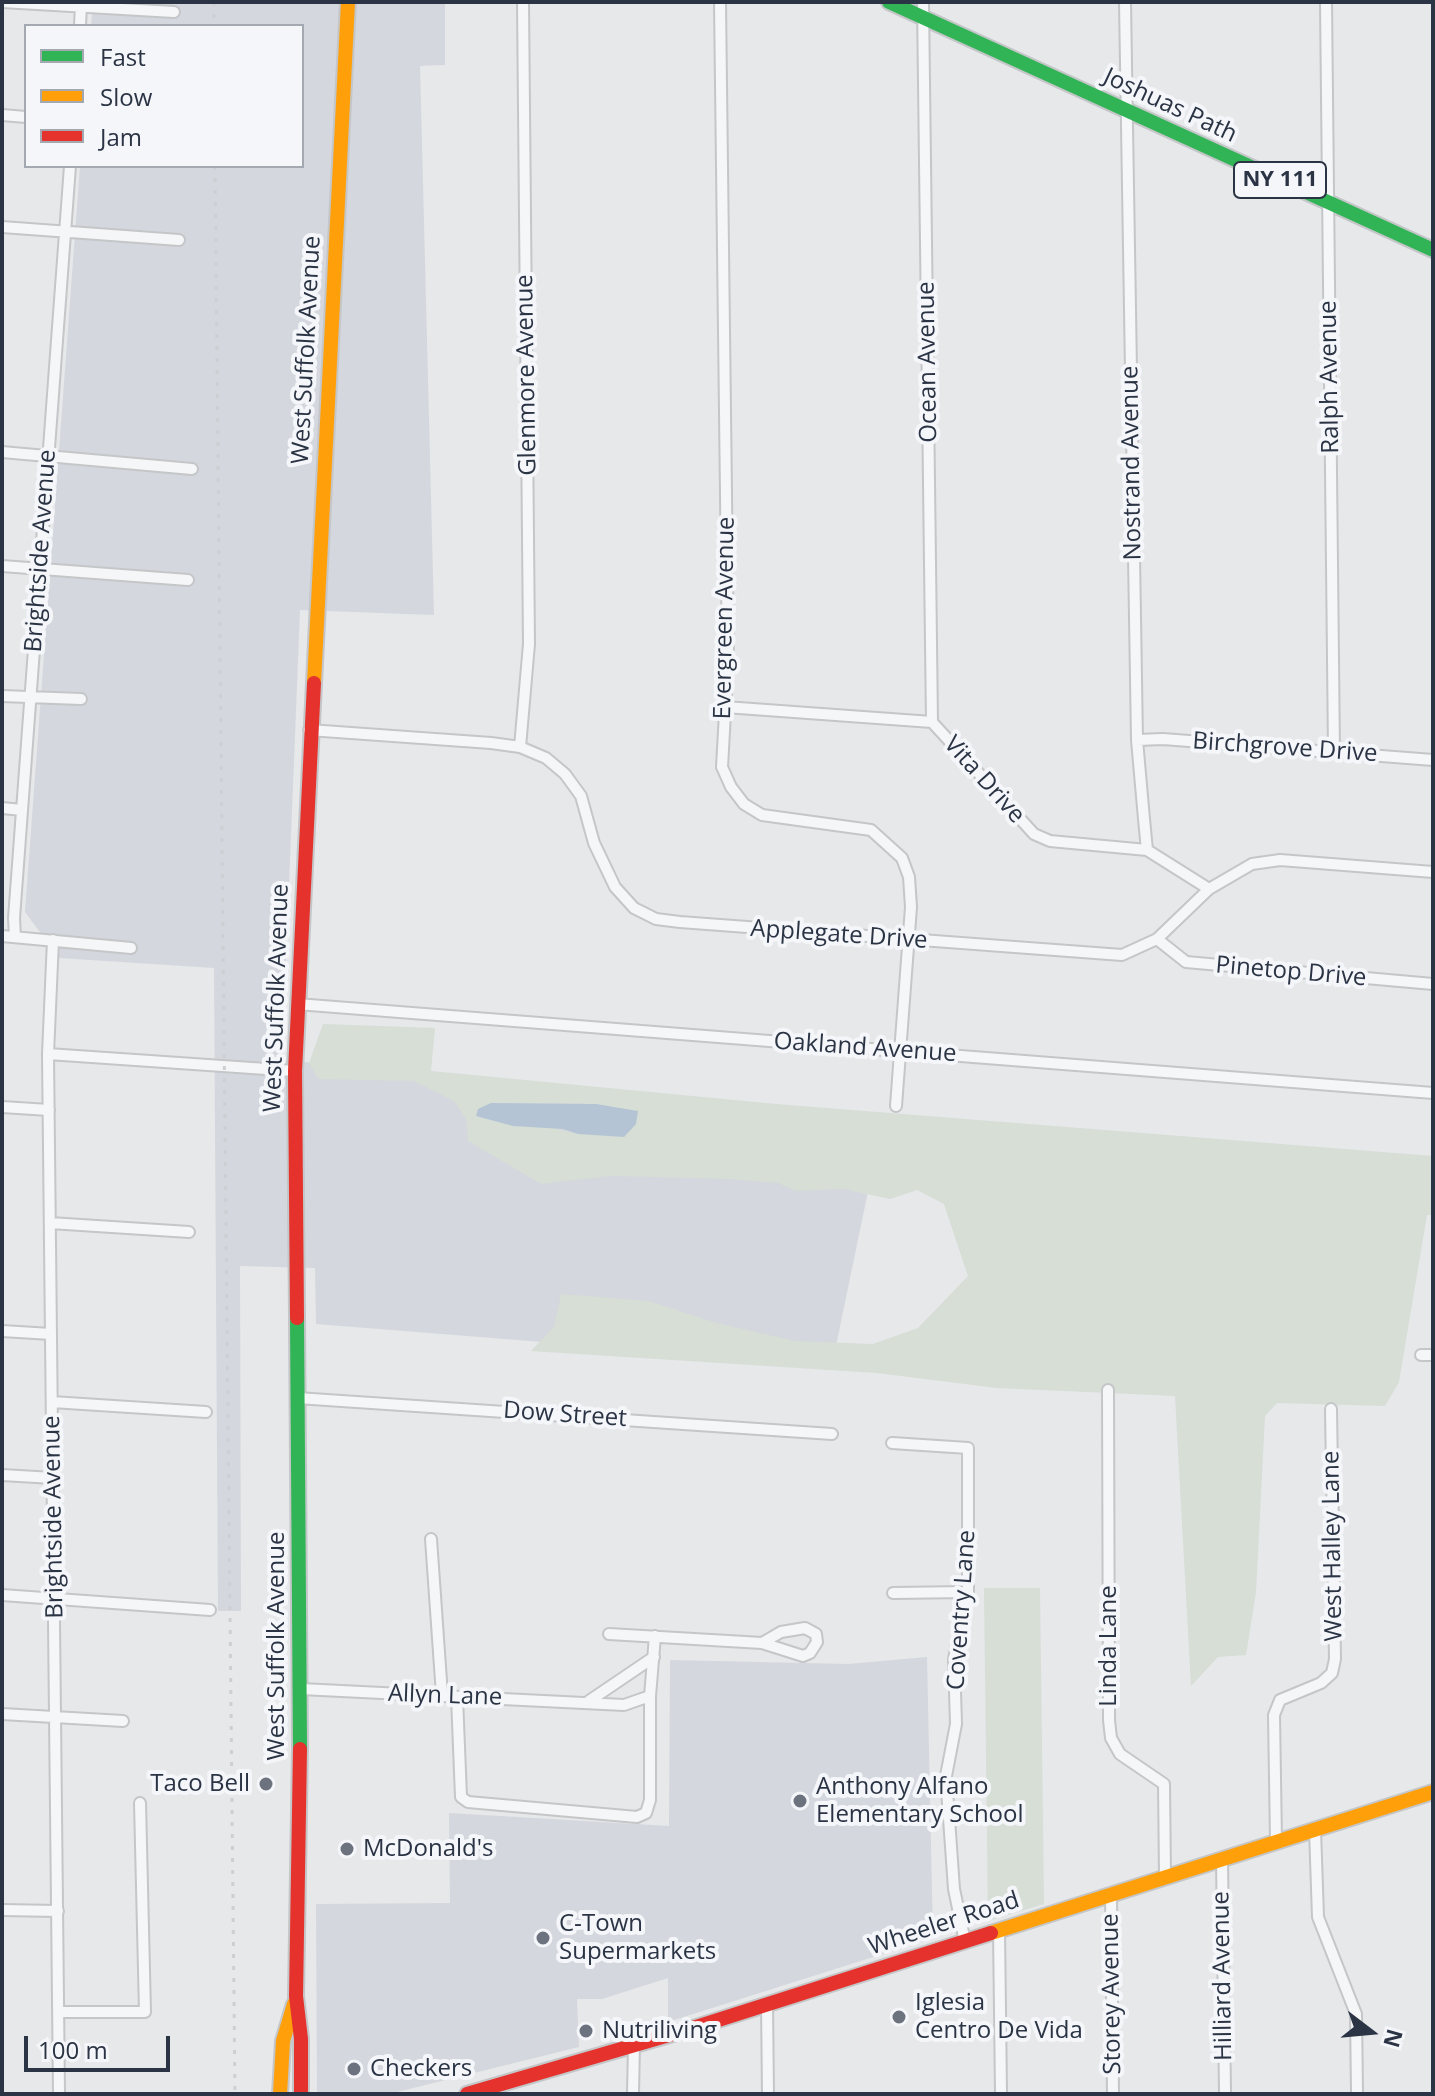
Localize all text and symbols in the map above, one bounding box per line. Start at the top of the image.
legend [24,24,304,168]
text: Fast [100,40,146,73]
street label: Joshuas Path [1099,63,1241,149]
text: Slow [100,80,152,113]
text: Jam [100,120,142,153]
road number: NY 111 [1234,162,1326,198]
street label: West Suffolk Avenue [287,235,327,465]
street label: Glenmore Avenue [511,274,543,476]
street label: Ocean Avenue [912,281,944,443]
street label: Ralph Avenue [1314,300,1346,454]
street label: Nostrand Avenue [1116,365,1148,561]
street label: Brightside Avenue [20,449,62,653]
street label: Evergreen Avenue [709,516,741,720]
street label: Birchgrove Drive [1192,727,1378,769]
street label: Vita Drive [937,731,1031,829]
street label: West Suffolk Avenue [259,883,295,1113]
street label: Applegate Drive [749,914,929,956]
street label: Pinetop Drive [1214,951,1368,993]
street label: Oakland Avenue [773,1027,957,1069]
street label: Dow Street [502,1396,628,1434]
street label: Brightside Avenue [38,1415,70,1619]
street label: West Halley Lane [1317,1450,1349,1642]
street label: Coventry Lane [942,1529,982,1691]
street label: West Suffolk Avenue [263,1532,291,1760]
street label: Linda Lane [1095,1585,1123,1707]
street label: Allyn Lane [387,1680,503,1712]
place label: Taco Bell [150,1770,250,1798]
place label: Anthony Alfano Elementary School [816,1773,1024,1829]
marker: Taco Bell [257,1775,275,1793]
marker: Anthony Alfano Elementary School [791,1792,809,1810]
place label: McDonald's [363,1835,493,1863]
marker: McDonald's [338,1840,356,1858]
street label: Wheeler Road [865,1886,1023,1962]
street label: Hilliard Avenue [1207,1891,1239,2061]
place label: C‑Town Supermarkets [559,1910,716,1966]
street label: Storey Avenue [1096,1913,1128,2075]
marker: C‑Town Supermarkets [534,1929,552,1947]
place label: Iglesia Centro De Vida [915,1989,1083,2045]
north arrow [1331,1992,1411,2072]
marker: Iglesia Centro De Vida [890,2008,908,2026]
place label: Nutriliving [602,2017,717,2045]
scale bar [28,2020,174,2070]
marker: Nutriliving [577,2022,595,2040]
text: N [1377,2026,1411,2051]
text: 100 m [38,2033,108,2066]
place label: Checkers [370,2055,472,2083]
marker: Checkers [345,2060,363,2078]

